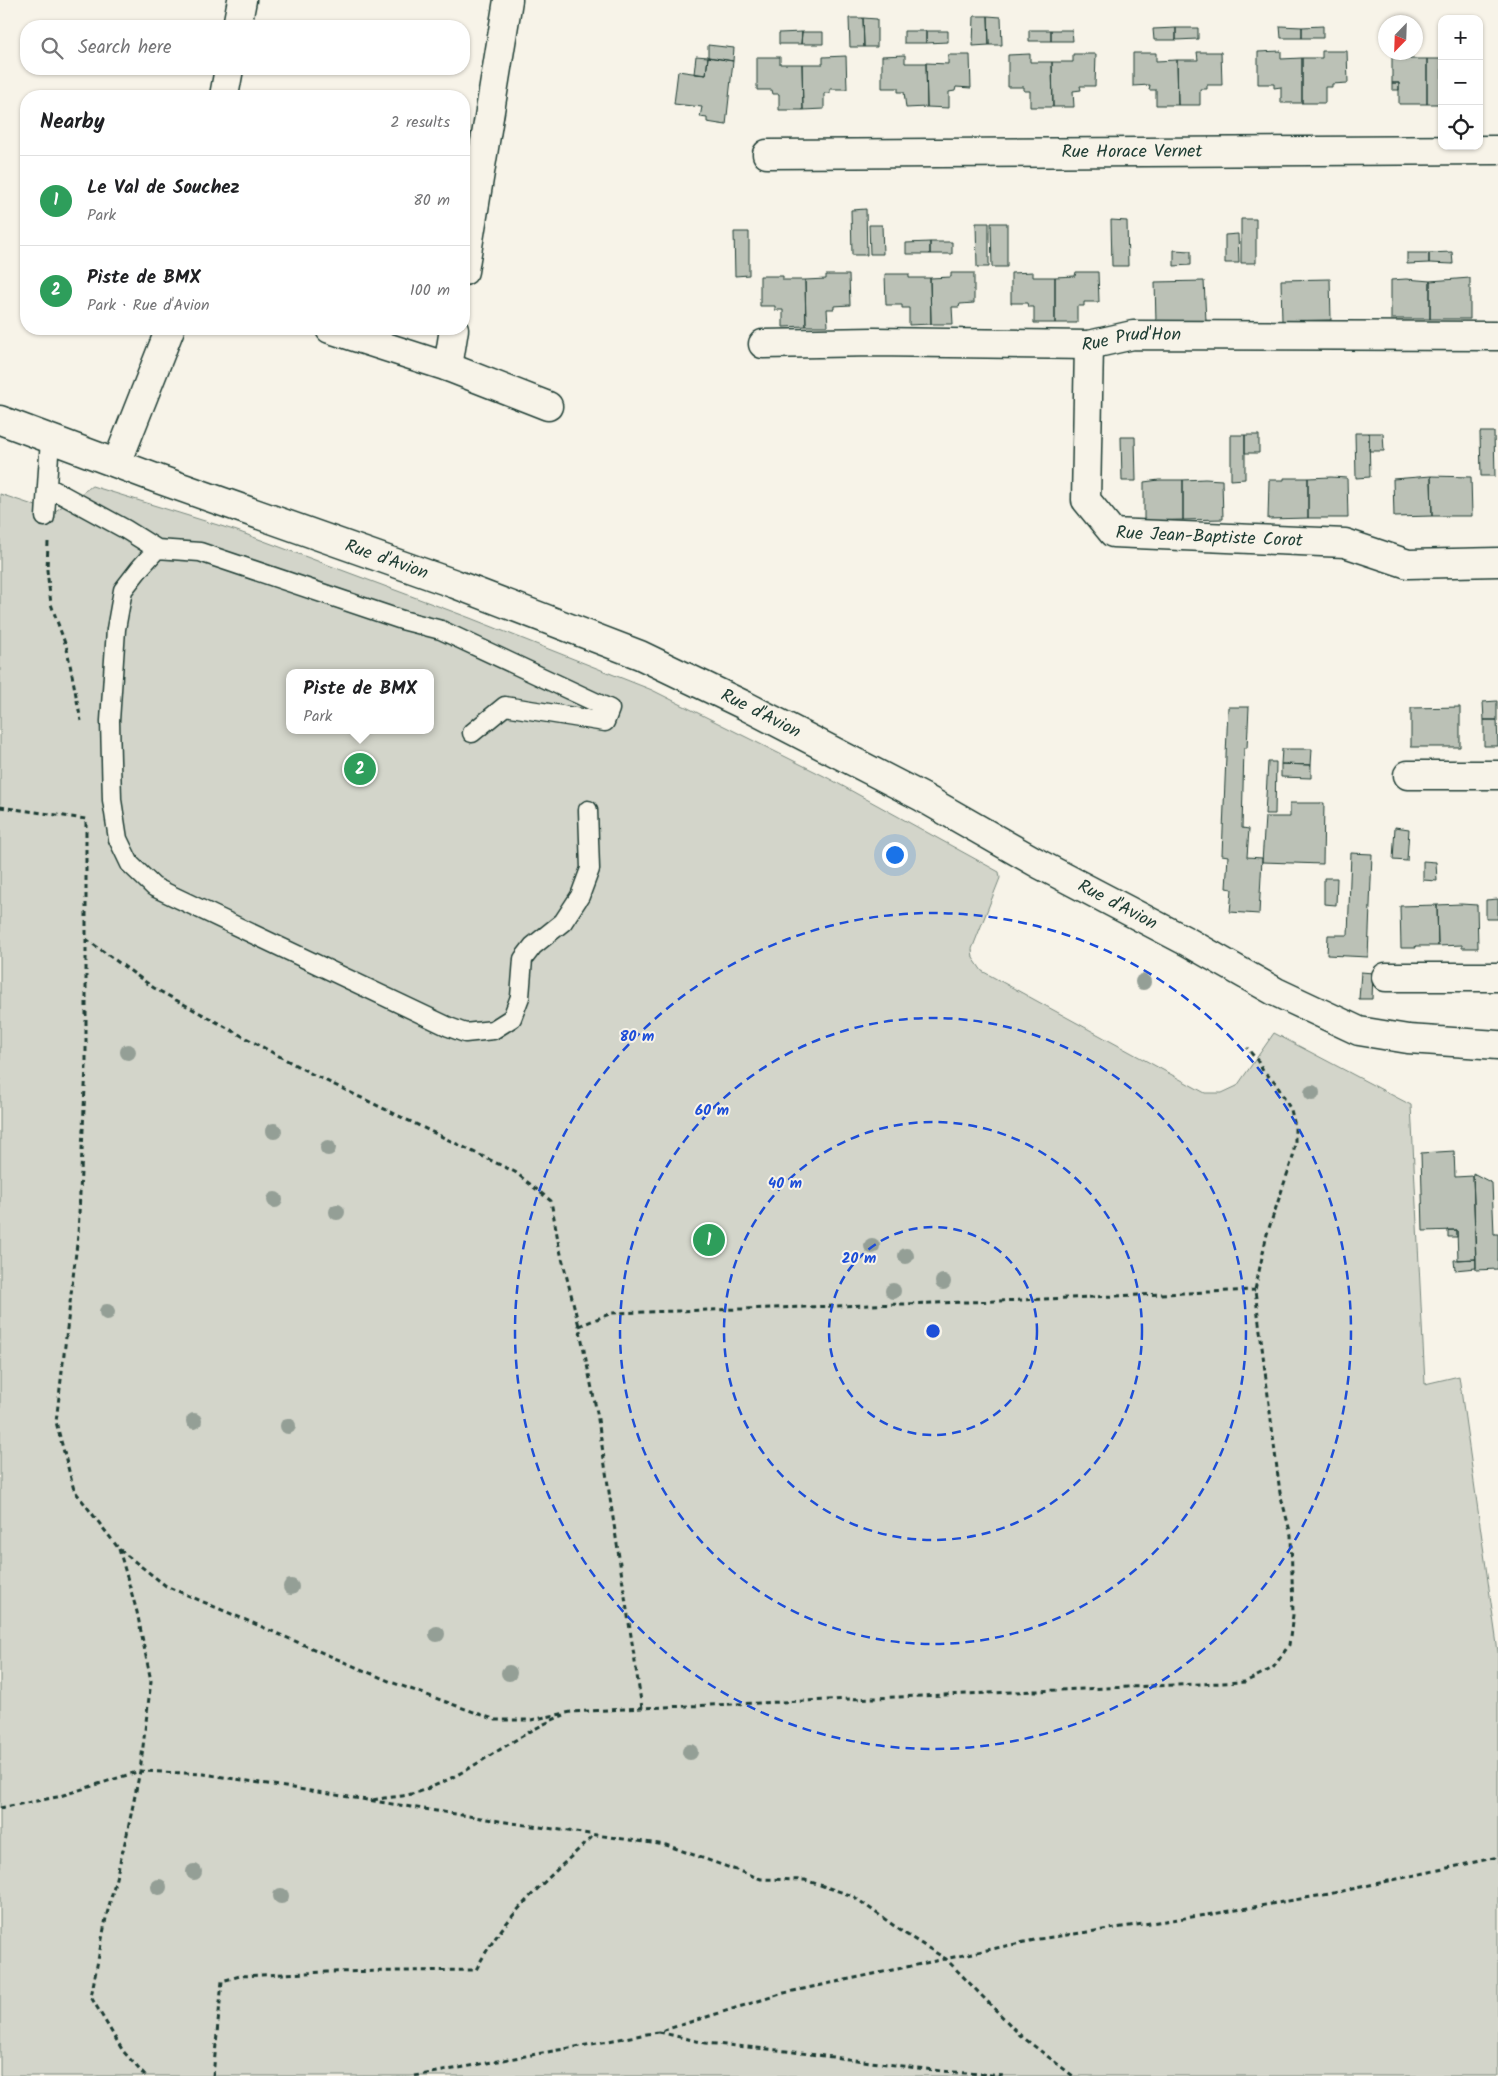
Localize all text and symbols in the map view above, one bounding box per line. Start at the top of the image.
north arrow [1378,15,1423,60]
map controls [1438,15,1483,150]
button: + [1438,15,1483,60]
search box [20,20,470,75]
text: Search here [78,33,172,63]
icon: search [38,34,66,62]
button: − [1438,60,1483,105]
button: locate [1438,105,1483,150]
text: Nearby [40,106,105,139]
text: 2 results [390,110,450,135]
street label: Rue Horace Vernet [1061,137,1204,167]
text: Le Val de Souchez [87,173,240,203]
text: 1 [54,188,58,213]
text: 80 m [413,188,450,213]
text: Park [87,203,116,228]
text: Piste de BMX [87,263,201,293]
text: 2 [51,278,61,303]
text: 100 m [410,278,450,303]
text: Park · Rue d'Avion [87,293,210,318]
street label: Rue Prud'Hon [1082,320,1181,360]
street label: Rue Jean-Baptiste Corot [1115,519,1304,556]
street label: Rue d'Avion [341,532,432,588]
popup [286,669,434,734]
text: Piste de BMX [303,674,417,704]
street label: Rue d'Avion [716,681,806,746]
text: Park [303,704,332,729]
pin: 2 [344,750,376,788]
your location [882,842,908,868]
street label: Rue d'Avion [1072,872,1163,938]
text: 80 m [620,1025,654,1049]
text: 60 m [695,1099,729,1123]
text: 40 m [768,1172,802,1196]
pin: 1 [693,1221,725,1259]
text: 20 m [842,1247,876,1271]
centre of rings [924,1322,942,1340]

